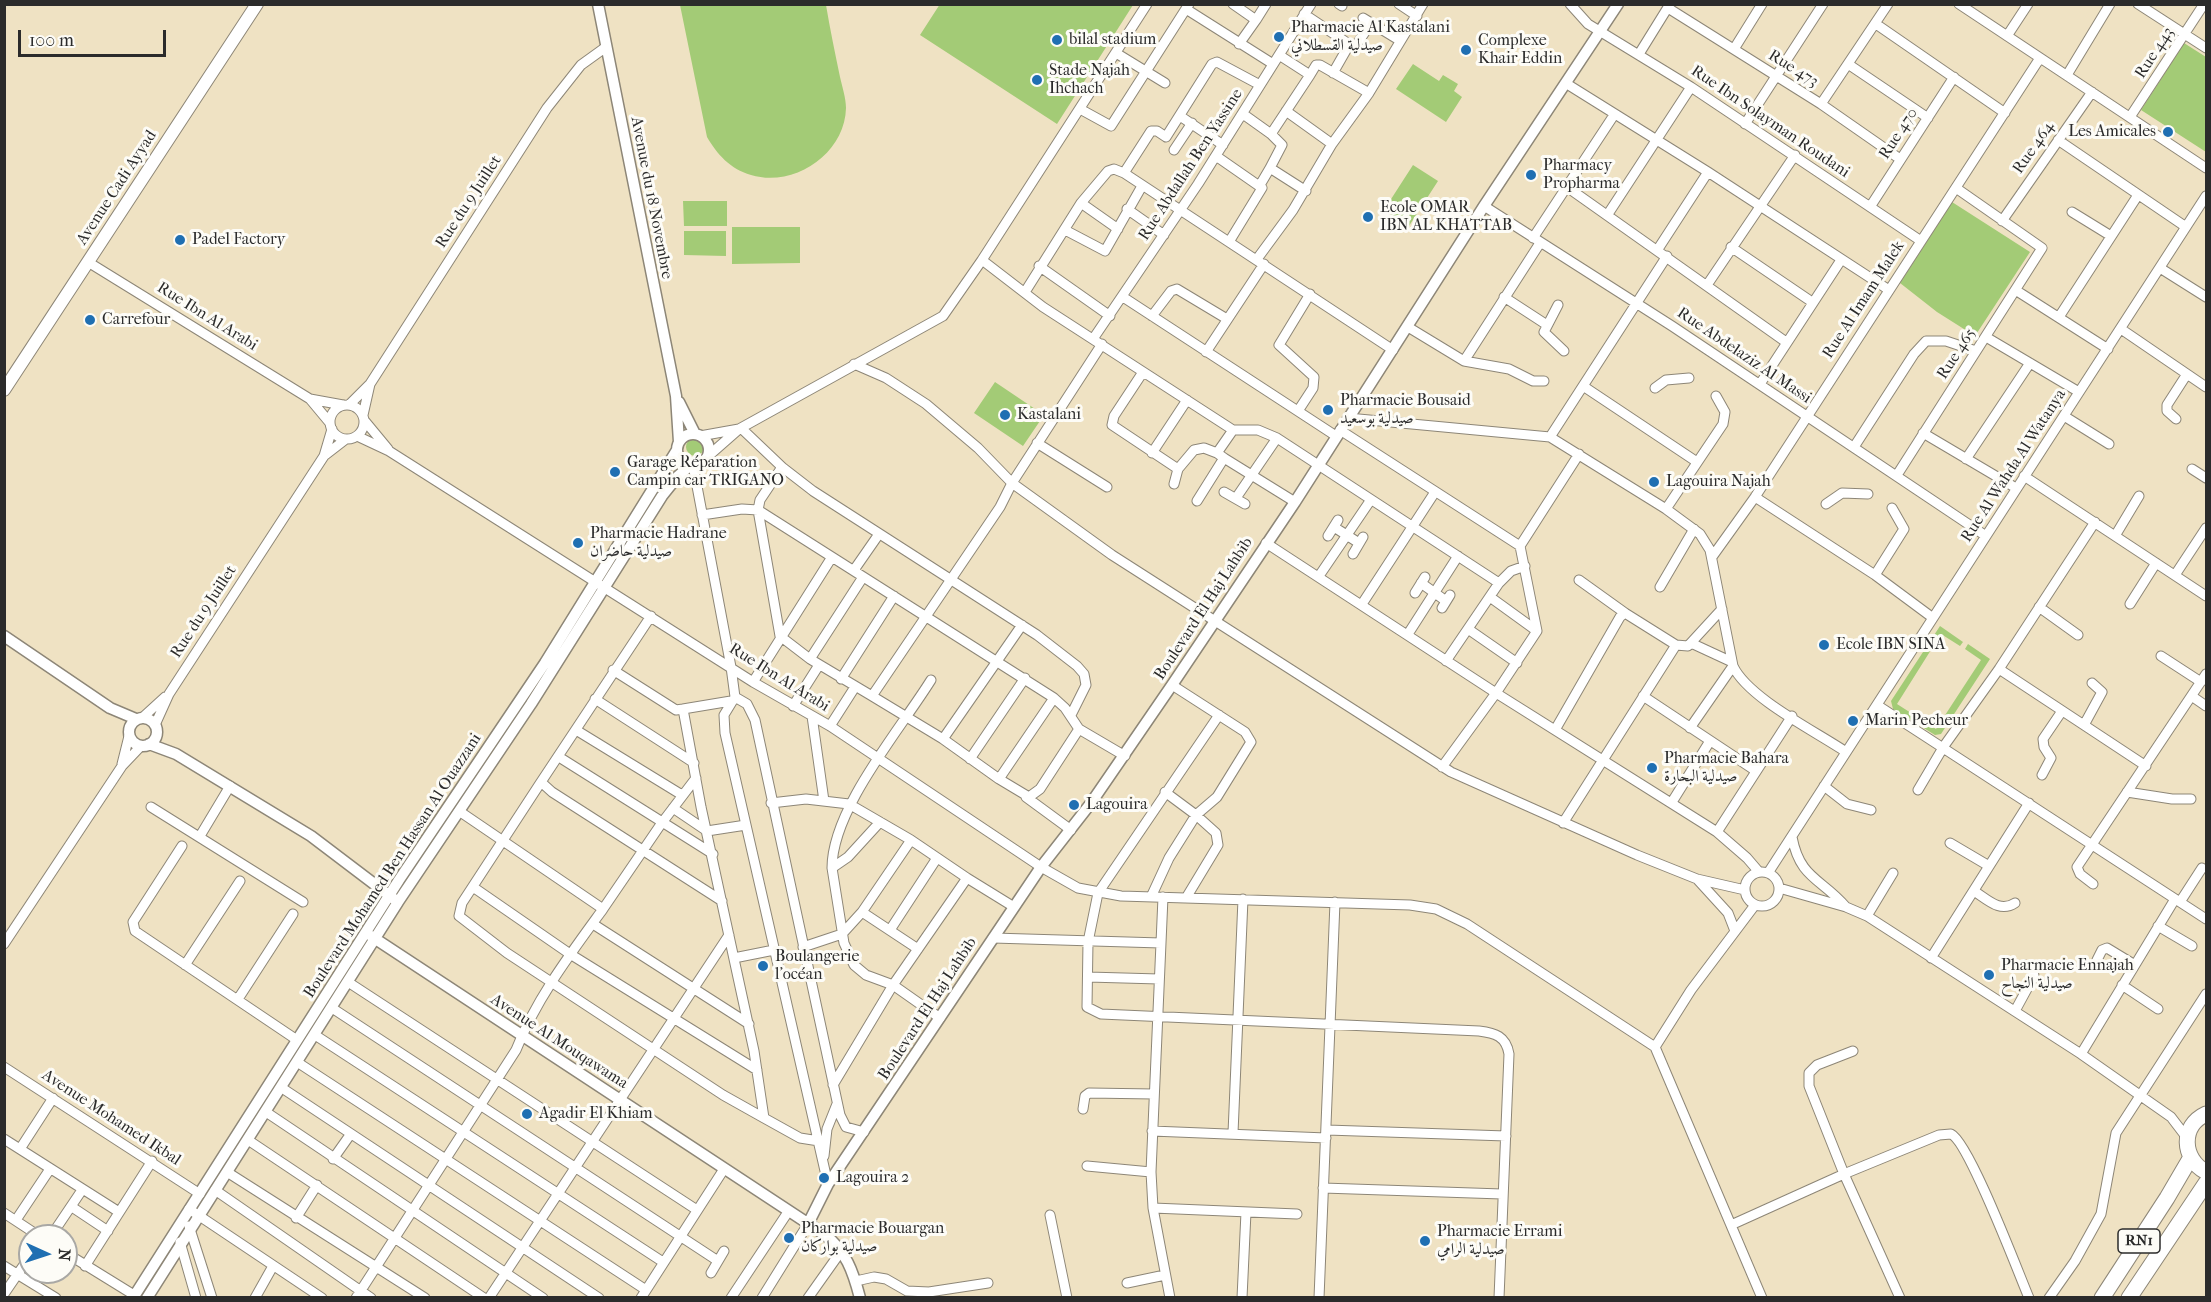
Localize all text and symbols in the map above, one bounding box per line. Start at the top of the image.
scale bar [21,18,170,56]
place label: Pharmacie Al Kastalani صيدلية القسطلاني [1291,18,1450,56]
street label: Rue 443 [2131,24,2179,82]
text: 100 m [29,30,74,51]
place label: bilal stadium [1069,30,1156,50]
marker: Pharmacie Al Kastalani صيدلية القسطلاني [1272,30,1286,44]
place label: Complexe Khair Eddin [1478,31,1562,69]
marker: bilal stadium [1050,33,1064,47]
marker: Complexe Khair Eddin [1459,43,1473,57]
street label: Rue 473 [1765,46,1821,92]
place label: Stade Najah Ihchach [1049,61,1130,99]
street label: Rue Ibn Solayman Roudani [1687,62,1853,182]
marker: Stade Najah Ihchach [1030,73,1044,87]
street label: Rue Abdallah Ben Yassine [1135,86,1247,244]
street label: Rue 470 [1875,105,1923,163]
street label: Avenue du 18 Novembre [626,115,676,281]
street label: Rue 464 [2009,118,2059,178]
place label: Les Amicales [2068,122,2156,142]
marker: Les Amicales [2161,125,2175,139]
street label: Avenue Cadi Ayyad [73,127,161,249]
street label: Rue du 9 Juillet [432,152,506,252]
place label: Pharmacy Propharma [1543,156,1620,194]
marker: Pharmacy Propharma [1524,168,1538,182]
place label: Ecole OMAR IBN AL KHATTAB [1380,198,1512,236]
marker: Ecole OMAR IBN AL KHATTAB [1361,210,1375,224]
place label: Padel Factory [192,230,285,250]
marker: Padel Factory [173,233,187,247]
street label: Rue Al Imam Malek [1819,238,1909,362]
street label: Rue Ibn Al Arabi [153,278,261,356]
street label: Rue Abdelaziz Al Massi [1673,304,1815,408]
place label: Carrefour [102,310,170,330]
marker: Carrefour [83,313,97,327]
street label: Rue 465 [1934,325,1980,383]
street label: Rue Al Wahda Al Watanya [1957,386,2071,546]
place label: Pharmacie Bousaid صيدلية بوسعيد [1340,391,1471,429]
marker: Pharmacie Bousaid صيدلية بوسعيد [1321,403,1335,417]
place label: Kastalani [1017,405,1081,425]
marker: Kastalani [998,408,1012,422]
place label: Garage Réparation Campin car TRIGANO [627,453,784,491]
marker: Garage Réparation Campin car TRIGANO [608,465,622,479]
place label: Lagouira Najah [1666,472,1771,492]
marker: Lagouira Najah [1647,475,1661,489]
place label: Pharmacie Hadrane صيدلية حاضران [590,524,727,562]
street label: Boulevard El Haj Lahbib [1151,534,1257,684]
marker: Pharmacie Hadrane صيدلية حاضران [571,536,585,550]
street label: Rue du 9 Juillet [167,562,241,662]
place label: Ecole IBN SINA [1836,635,1945,655]
marker: Ecole IBN SINA [1817,638,1831,652]
street label: Rue Ibn Al Arabi [725,639,833,717]
place label: Marin Pecheur [1865,711,1968,731]
marker: Marin Pecheur [1846,714,1860,728]
street label: Boulevard Mohamed Ben Hassan Al Ouazzani [300,730,486,1002]
place label: Pharmacie Bahara صيدلية البحارة [1664,749,1789,787]
marker: Pharmacie Bahara صيدلية البحارة [1645,761,1659,775]
place label: Lagouira [1086,795,1148,815]
marker: Lagouira [1067,798,1081,812]
street label: Boulevard El Haj Lahbib [875,934,981,1084]
place label: Boulangerie l'océan [775,947,859,985]
place label: Pharmacie Ennajah صيدلية النجاح [2001,956,2134,994]
marker: Boulangerie l'océan [756,959,770,973]
marker: Pharmacie Ennajah صيدلية النجاح [1982,968,1996,982]
street label: Avenue Al Mouqawama [487,990,631,1094]
street label: Avenue Mohamed Ikbal [38,1066,184,1170]
place label: Agadir El Khiam [539,1104,653,1124]
marker: Agadir El Khiam [520,1107,534,1121]
place label: Lagouira 2 [836,1168,909,1188]
marker: Lagouira 2 [817,1171,831,1185]
place label: Pharmacie Bouargan صيدلية بواركان [801,1219,944,1257]
place label: Pharmacie Errami صيدلية الرامي [1437,1222,1562,1260]
north arrow [18,1224,78,1284]
road number: RN1 [2118,1229,2160,1253]
marker: Pharmacie Bouargan صيدلية بواركان [782,1231,796,1245]
marker: Pharmacie Errami صيدلية الرامي [1418,1234,1432,1248]
text: N [55,1248,74,1261]

